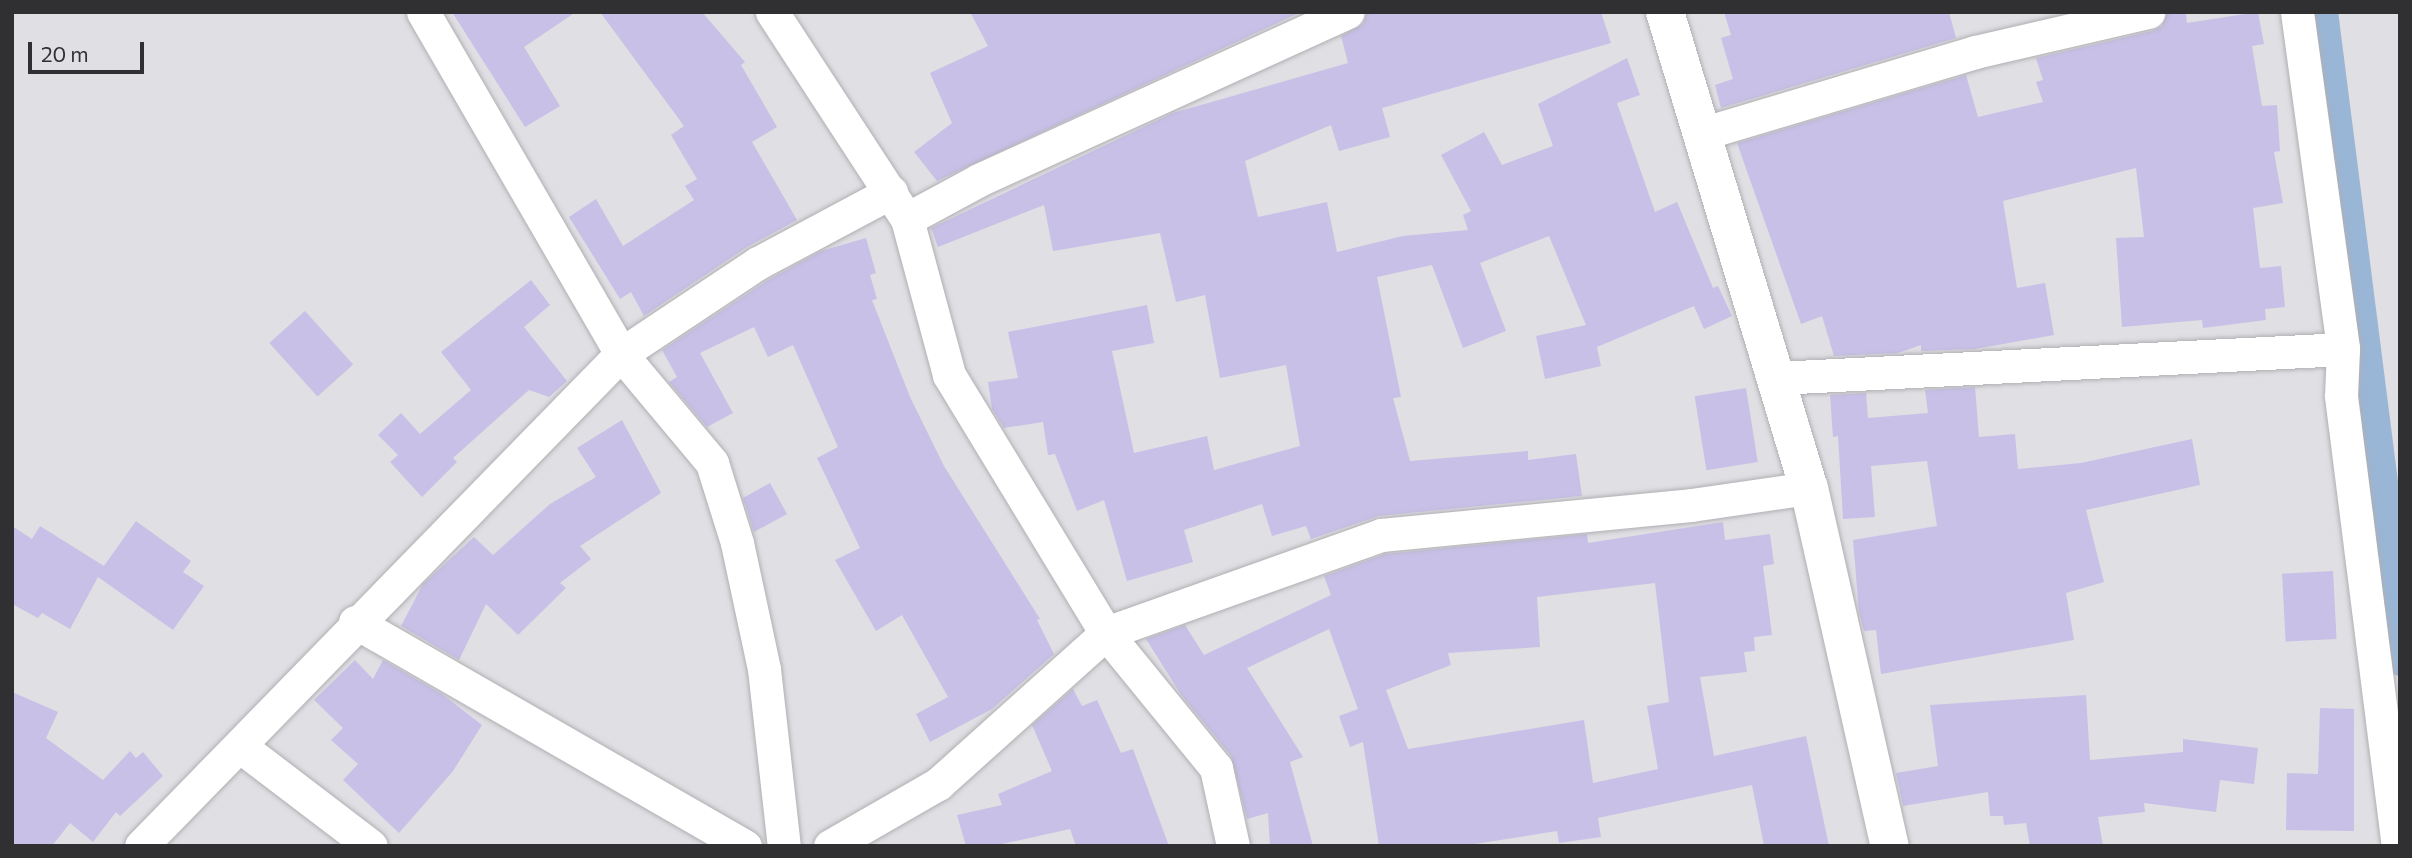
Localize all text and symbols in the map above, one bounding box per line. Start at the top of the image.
scale bar [32,28,147,72]
text: 20 m [41,41,89,66]

